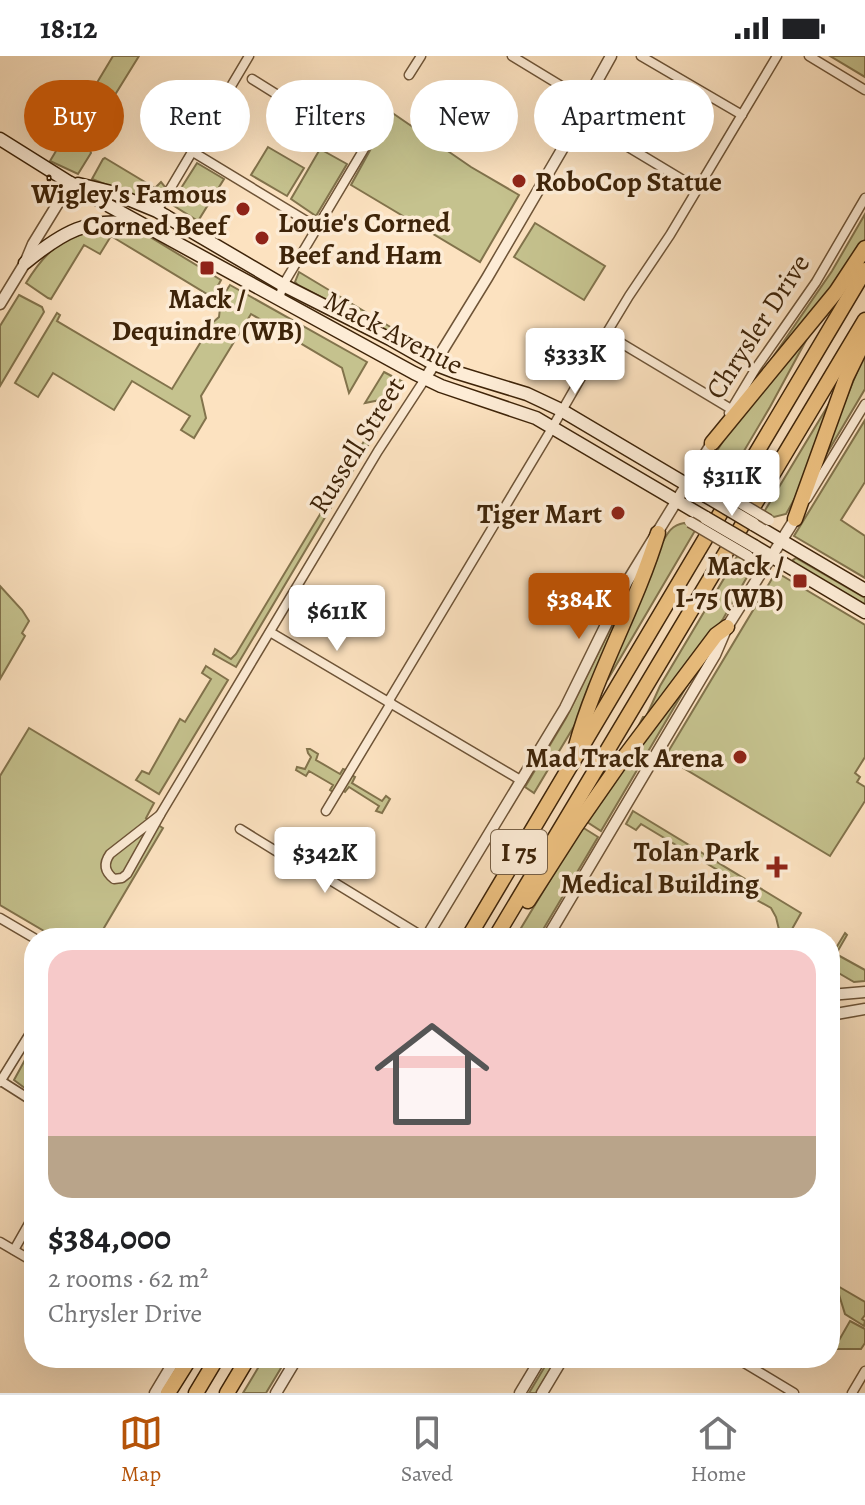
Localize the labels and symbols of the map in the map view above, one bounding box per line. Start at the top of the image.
place label: RoboCop Statue [535,163,722,201]
marker: RoboCop Statue [510,172,528,190]
place label: Wigley's Famous Corned Beef [30,175,230,245]
marker: Wigley's Famous Corned Beef [234,200,252,218]
place label: Louie's Corned Beef and Ham [278,204,451,274]
marker: Louie's Corned Beef and Ham [253,229,271,247]
street label: Chrysler Drive [697,247,819,406]
marker: Mack / Dequindre (WB) [198,259,216,277]
place label: Mack / Dequindre (WB) [112,280,302,350]
street label: Mack Avenue [318,282,470,384]
pin: $333K [519,328,631,396]
street label: Russell Street [300,370,414,521]
pin: $311K [676,450,788,518]
place label: Tiger Mart [477,495,602,533]
marker: Tiger Mart [609,504,627,522]
place label: Mack / I-75 (WB) [675,547,784,617]
marker: Mack / I-75 (WB) [791,572,809,590]
pin: $384K [523,573,635,641]
pin: $611K [281,585,393,653]
place label: Mad Track Arena [525,739,724,777]
marker: Mad Track Arena [731,748,749,766]
pin: $342K [269,827,381,895]
road number: I 75 [491,830,547,874]
place label: Tolan Park Medical Building [561,833,760,903]
marker: Tolan Park Medical Building [766,856,788,878]

